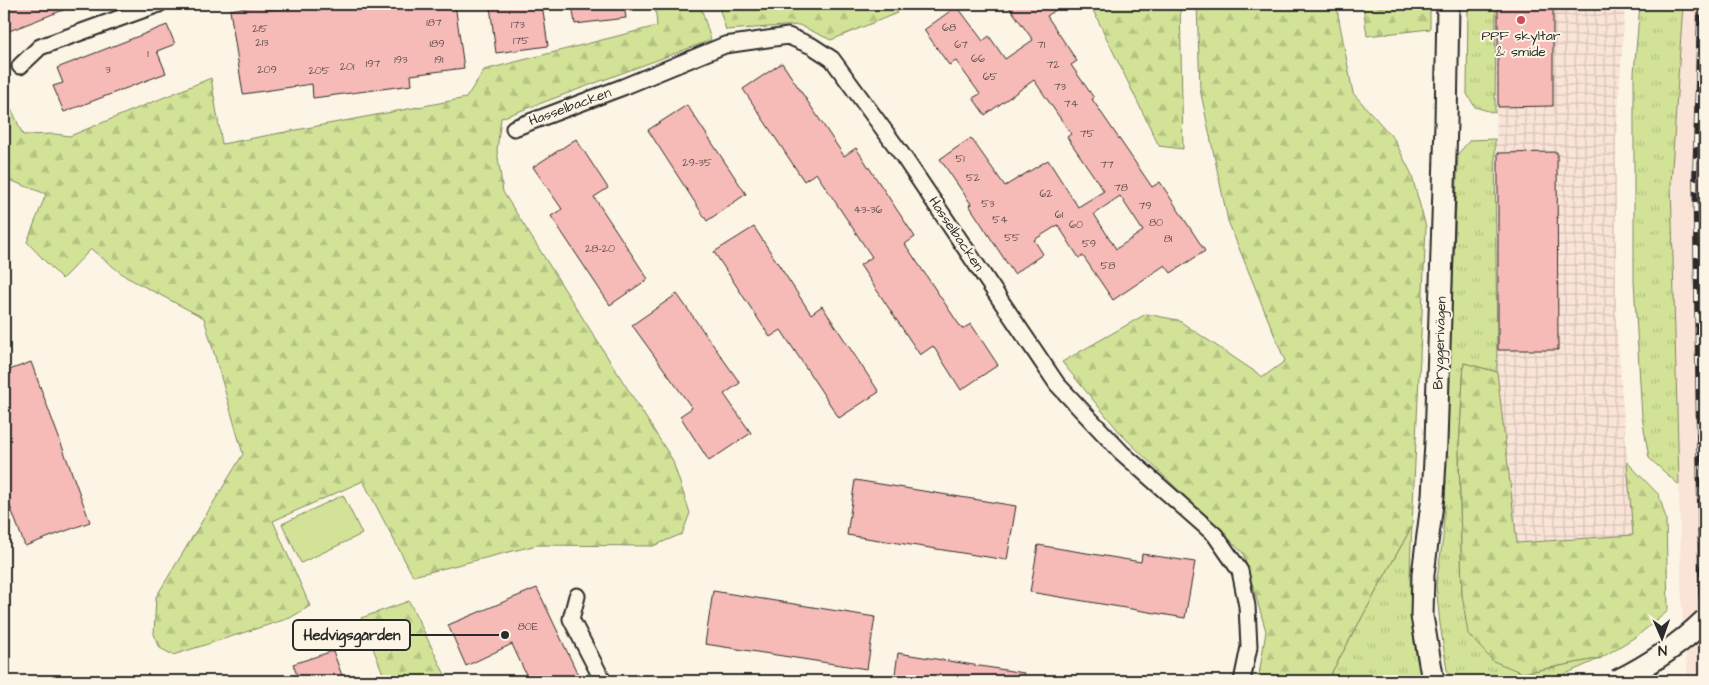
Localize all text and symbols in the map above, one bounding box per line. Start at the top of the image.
marker: PPF skyltar & smide [1515,14,1527,26]
house number: 187 [426,15,442,30]
house number: 173 [511,17,525,32]
house number: 68 [942,20,956,35]
house number: 215 [252,21,268,36]
place label: PPF skyltar & smide [1481,26,1561,62]
house number: 175 [513,33,529,48]
house number: 213 [255,35,269,50]
house number: 189 [430,36,444,51]
house number: 67 [954,37,968,52]
house number: 71 [1037,37,1046,52]
house number: 1 [147,46,149,61]
house number: 66 [971,51,985,66]
house number: 193 [394,52,408,67]
house number: 191 [434,52,444,67]
house number: 197 [366,56,380,71]
house number: 72 [1046,57,1060,72]
house number: 201 [340,59,355,74]
house number: 3 [105,62,111,77]
house number: 209 [257,62,277,77]
house number: 205 [308,63,330,78]
house number: 65 [983,69,998,84]
house number: 73 [1054,79,1067,94]
street label: Hasselbacken [526,83,614,131]
house number: 74 [1064,96,1079,111]
house number: 75 [1080,126,1094,141]
house number: 51 [955,151,965,166]
house number: 29-35 [682,155,712,170]
house number: 77 [1100,157,1114,172]
house number: 52 [966,170,981,185]
house number: 78 [1114,180,1128,195]
house number: 62 [1039,186,1053,201]
street label: Hasselbacken [924,193,988,275]
house number: 53 [981,196,995,211]
house number: 79 [1138,198,1152,213]
house number: 43-36 [854,202,883,217]
house number: 61 [1055,207,1064,222]
house number: 54 [992,212,1008,227]
house number: 80 [1149,215,1163,230]
house number: 60 [1069,217,1083,232]
house number: 55 [1004,230,1020,245]
house number: 81 [1164,231,1173,246]
house number: 59 [1082,236,1096,251]
house number: 28-20 [585,241,615,256]
house number: 58 [1101,258,1115,273]
street label: Bryggerivägen [1428,296,1452,390]
north arrow [1636,612,1686,662]
house number: 80E [518,619,539,634]
callout: Hedvigsgården [293,620,410,650]
text: Hedvigsgården [303,625,401,648]
text: N [1657,640,1667,660]

